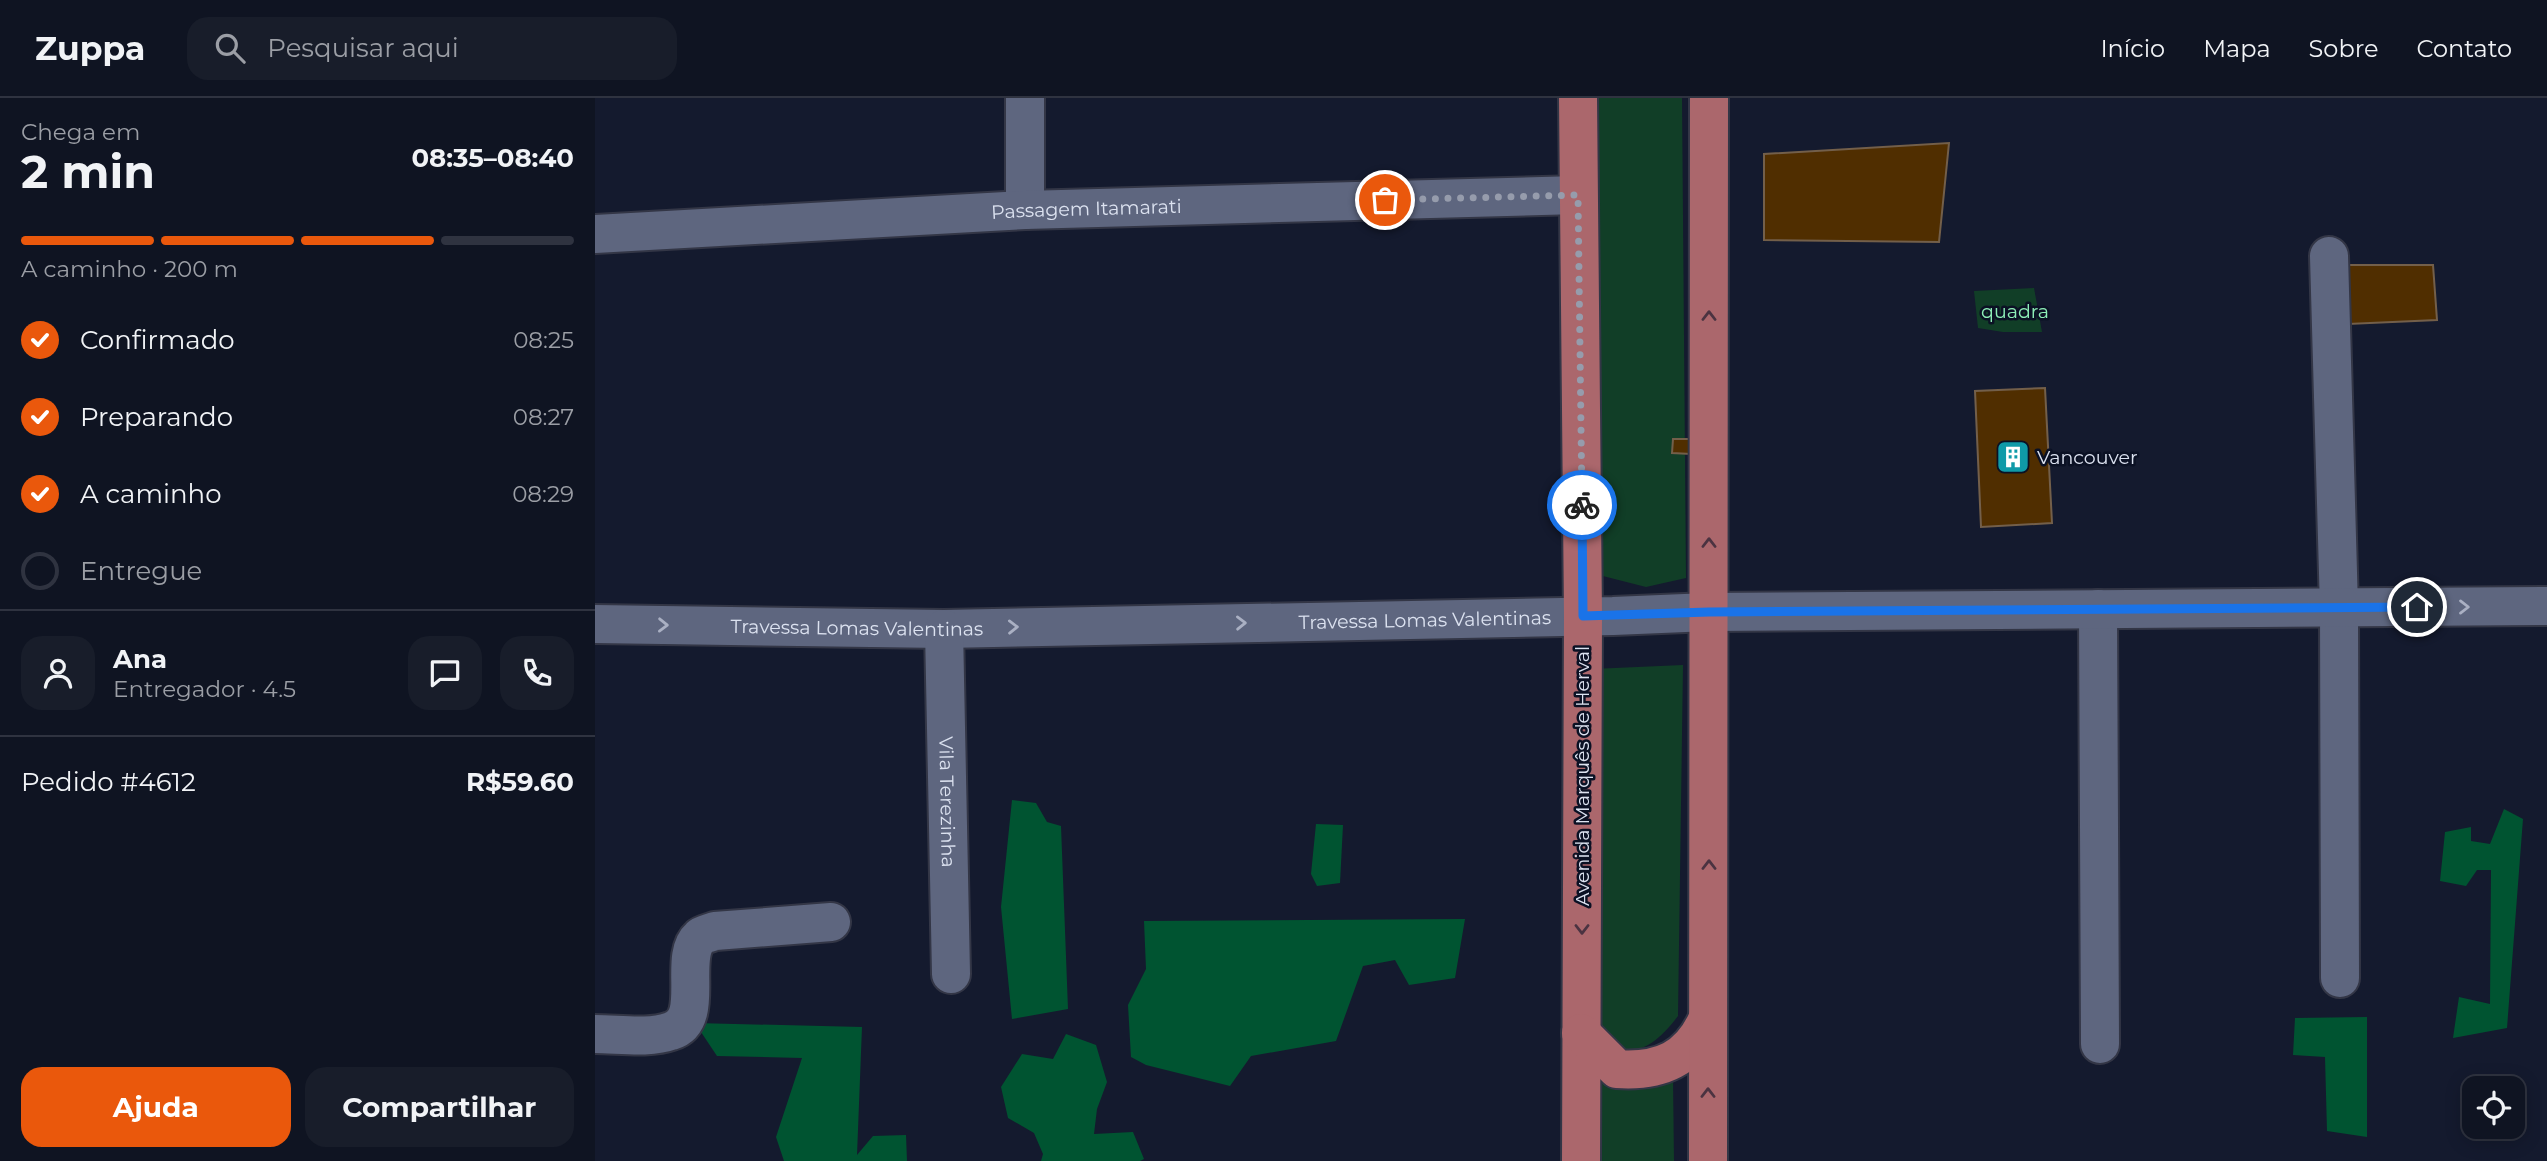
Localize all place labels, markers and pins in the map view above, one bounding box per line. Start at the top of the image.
pin [1355,170,1415,230]
building icon: Vancouver [1994,438,2032,476]
place label: Vancouver [2037,446,2138,469]
pin [2387,577,2447,637]

